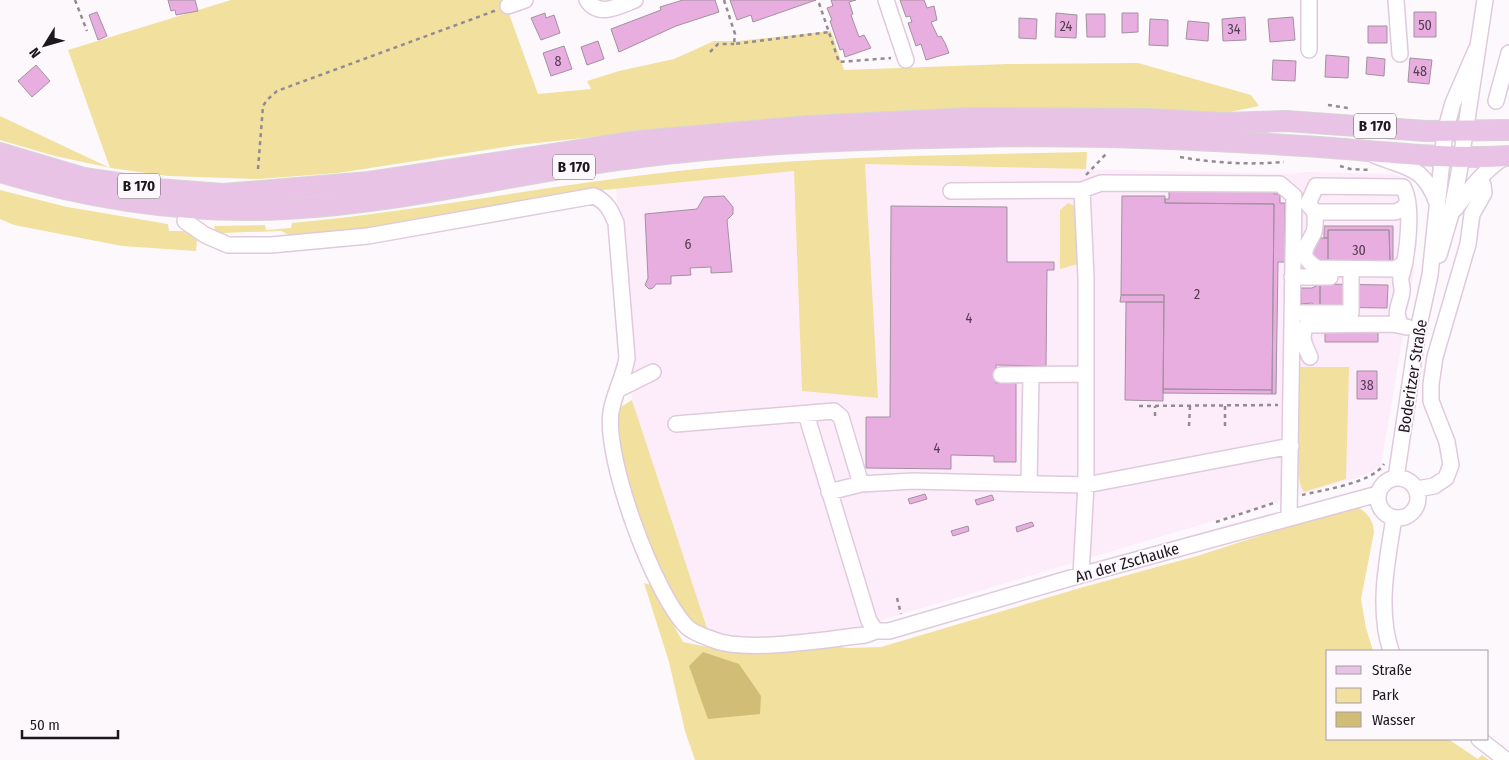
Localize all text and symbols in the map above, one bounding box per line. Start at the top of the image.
house number: 50 [1418,17,1432,34]
house number: 24 [1060,18,1073,35]
north arrow [20,20,70,70]
house number: 34 [1227,21,1241,38]
text: N [26,44,44,61]
house number: 8 [555,53,562,70]
house number: 48 [1413,63,1427,80]
road number: B 170 [1354,114,1396,138]
road number: B 170 [553,154,595,180]
road number: B 170 [118,174,160,198]
house number: 6 [685,236,692,253]
house number: 30 [1352,242,1366,259]
house number: 2 [1194,286,1200,303]
house number: 4 [966,310,973,327]
street label: Boderitzer Straße [1394,318,1431,434]
house number: 38 [1360,377,1374,394]
house number: 4 [934,440,941,457]
street label: An der Zschauke [1073,539,1181,586]
legend [1326,650,1489,740]
text: Straße [1372,661,1412,679]
text: Park [1372,686,1399,704]
scale bar [22,708,119,740]
text: Wasser [1372,711,1416,729]
text: 50 m [30,716,60,734]

